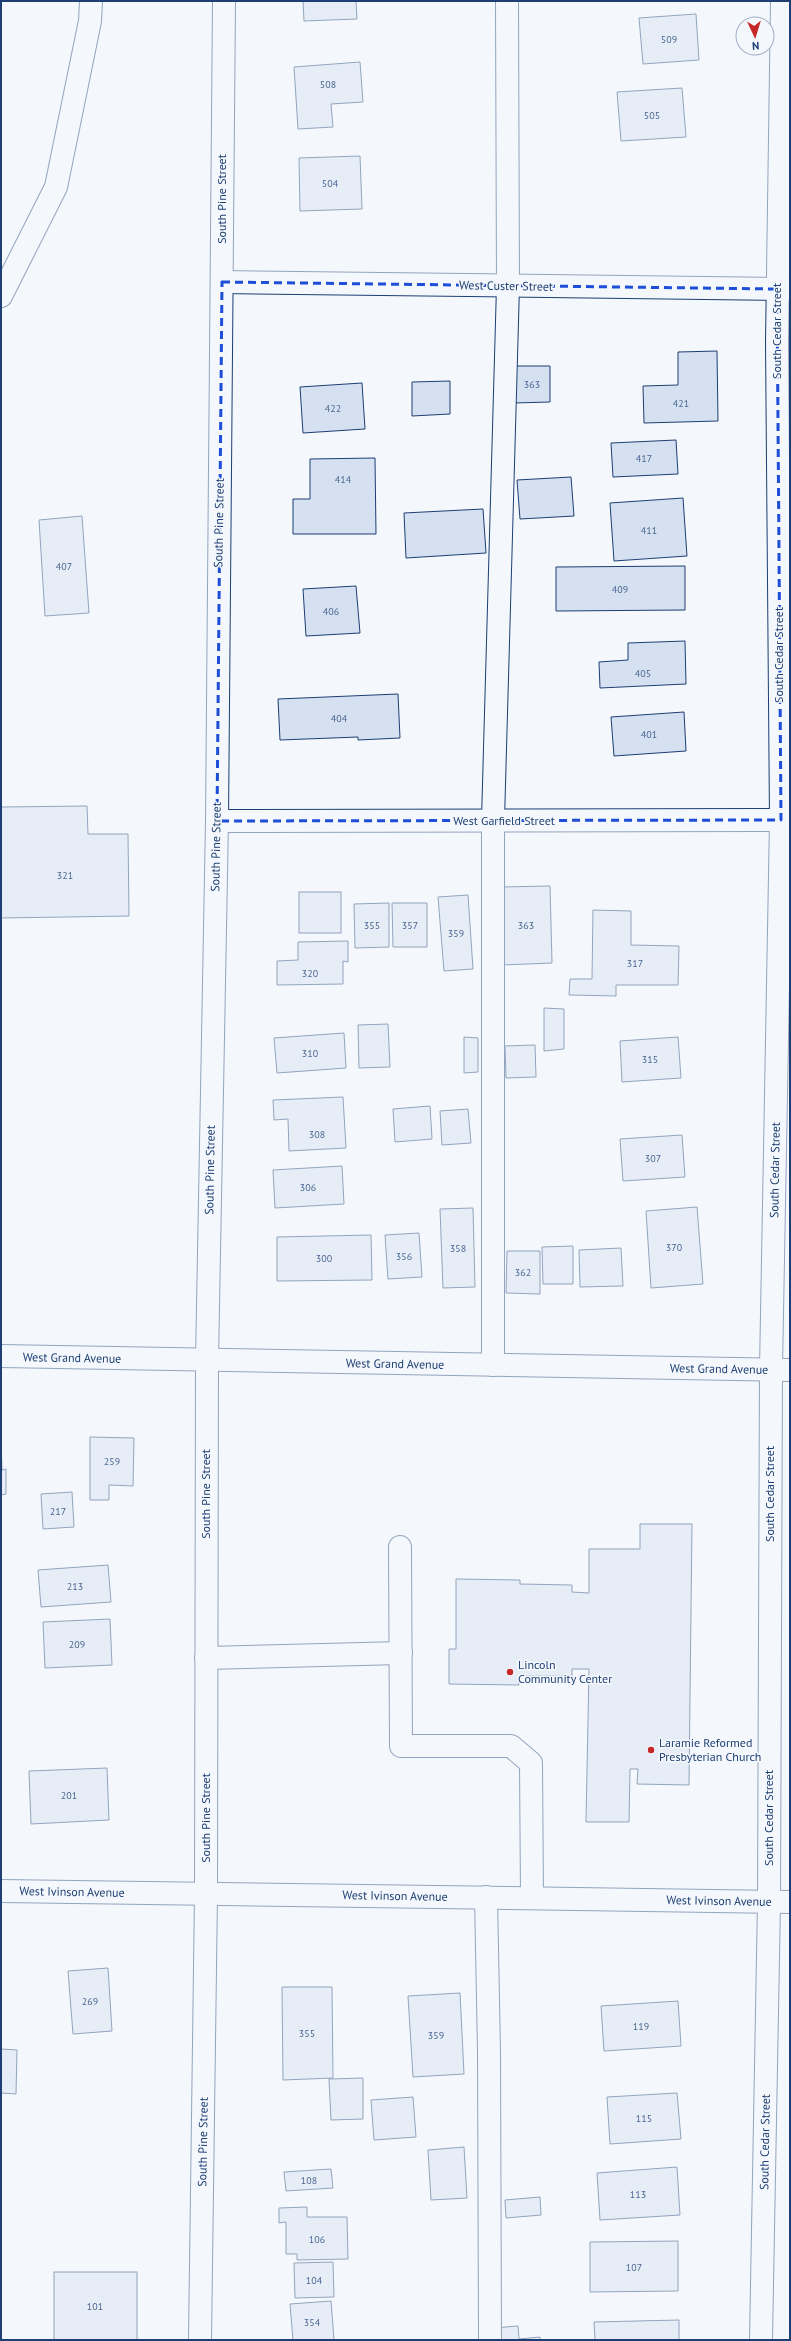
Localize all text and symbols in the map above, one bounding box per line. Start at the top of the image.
north arrow [735,16,775,56]
house number: 509 [661,33,677,46]
text: N [752,39,760,53]
house number: 508 [320,78,336,91]
house number: 505 [644,109,660,122]
street label: South Pine Street [214,154,229,244]
house number: 504 [322,177,339,190]
street label: West Custer Street [459,277,553,294]
street label: South Cedar Street [769,283,784,379]
house number: 363 [524,378,540,391]
house number: 421 [673,397,689,410]
house number: 422 [325,402,341,415]
house number: 417 [636,452,652,465]
house number: 414 [335,473,352,486]
street label: South Pine Street [210,478,227,568]
house number: 411 [641,524,657,537]
house number: 407 [56,560,72,573]
house number: 409 [612,583,628,596]
house number: 406 [323,605,339,618]
street label: South Cedar Street [771,607,786,703]
house number: 405 [635,667,651,680]
house number: 404 [331,712,348,725]
house number: 401 [641,728,657,741]
street label: South Pine Street [207,802,224,892]
street label: West Garfield Street [453,813,555,828]
house number: 321 [57,869,73,882]
house number: 355 [364,919,380,932]
house number: 357 [402,919,418,932]
house number: 363 [518,919,534,932]
house number: 359 [448,927,464,940]
house number: 317 [627,957,643,970]
house number: 320 [302,967,319,980]
house number: 310 [302,1047,319,1060]
house number: 315 [642,1053,658,1066]
street label: South Cedar Street [766,1122,783,1218]
street label: South Pine Street [201,1125,218,1215]
house number: 308 [309,1128,325,1141]
house number: 307 [645,1152,661,1165]
house number: 306 [300,1181,316,1194]
house number: 370 [666,1241,683,1254]
house number: 358 [450,1242,466,1255]
house number: 356 [396,1250,412,1263]
house number: 300 [316,1252,333,1265]
house number: 362 [515,1266,531,1279]
street label: West Grand Avenue [23,1349,121,1366]
street label: West Grand Avenue [346,1355,444,1372]
street label: West Grand Avenue [670,1360,768,1377]
street label: South Cedar Street [762,1446,777,1542]
street label: South Pine Street [198,1449,213,1539]
house number: 259 [104,1455,120,1468]
house number: 217 [50,1505,66,1518]
house number: 213 [67,1580,83,1593]
house number: 209 [69,1638,85,1651]
place label: Lincoln Community Center [518,1657,612,1686]
marker: Lincoln Community Center [505,1667,515,1677]
place label: Laramie Reformed Presbyterian Church [659,1735,761,1764]
marker: Laramie Reformed Presbyterian Church [646,1745,656,1755]
street label: South Cedar Street [761,1770,776,1866]
street label: South Pine Street [198,1773,213,1863]
house number: 201 [61,1789,77,1802]
street label: West Ivinson Avenue [19,1883,125,1900]
street label: West Ivinson Avenue [342,1887,448,1904]
street label: West Ivinson Avenue [666,1892,772,1909]
house number: 269 [82,1995,98,2008]
house number: 119 [633,2020,649,2033]
house number: 355 [299,2027,315,2040]
house number: 359 [428,2029,444,2042]
street label: South Cedar Street [756,2094,773,2190]
street label: South Pine Street [194,2097,211,2187]
house number: 115 [636,2112,652,2125]
house number: 108 [301,2174,317,2187]
house number: 113 [630,2188,646,2201]
house number: 106 [309,2233,325,2246]
house number: 107 [626,2261,642,2274]
house number: 104 [306,2274,323,2287]
house number: 101 [87,2300,103,2313]
house number: 354 [304,2316,321,2329]

